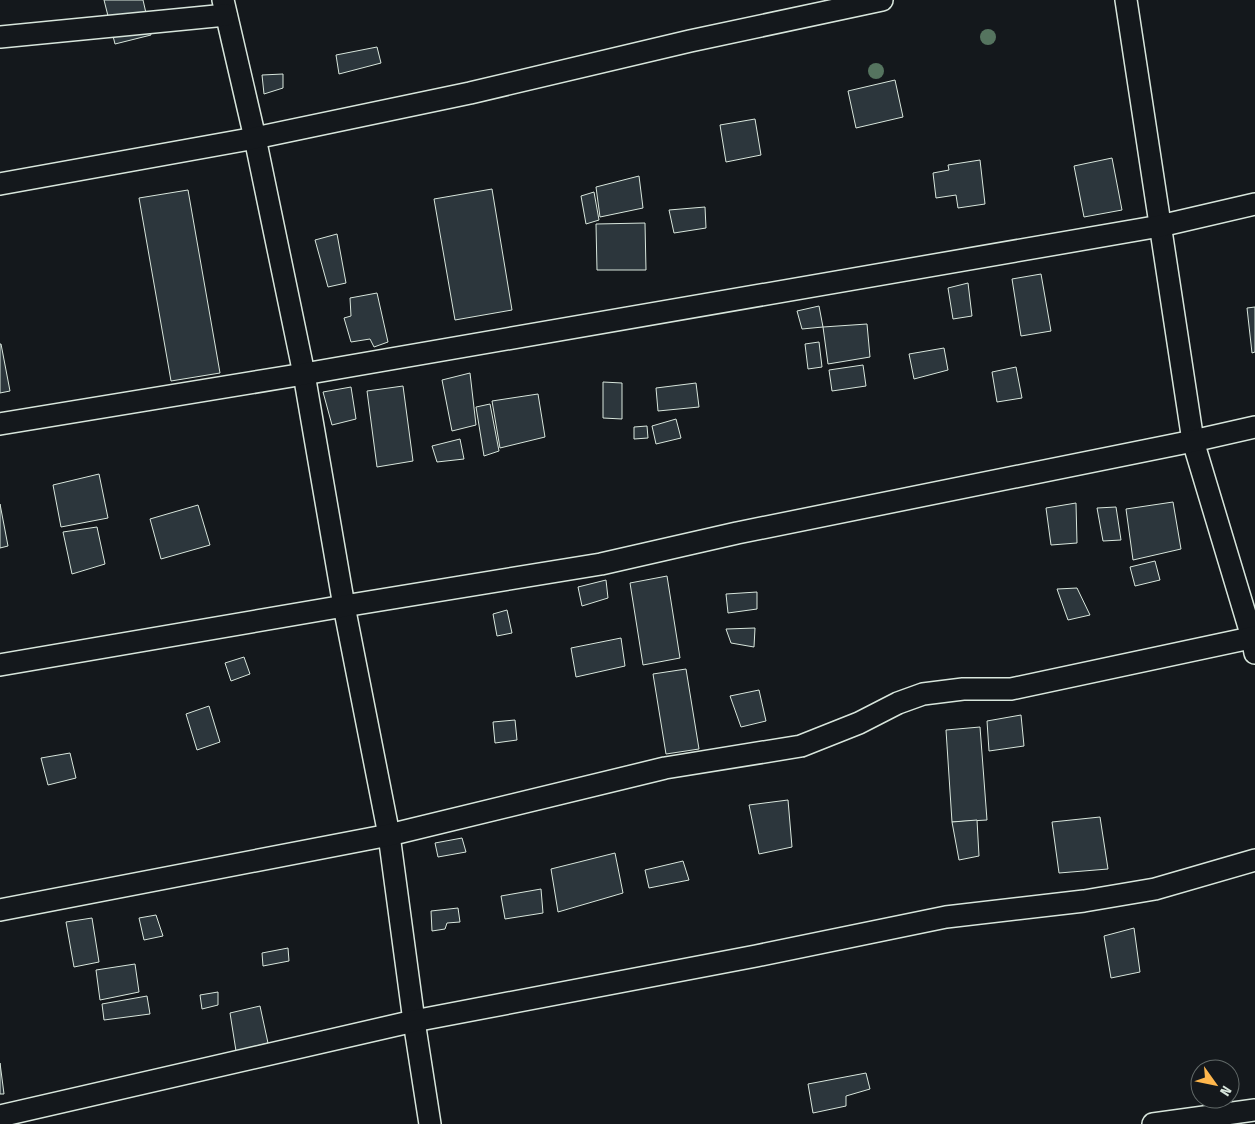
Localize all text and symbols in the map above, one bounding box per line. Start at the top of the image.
north arrow [1190,1059,1240,1109]
text: N [1216,1083,1235,1099]

